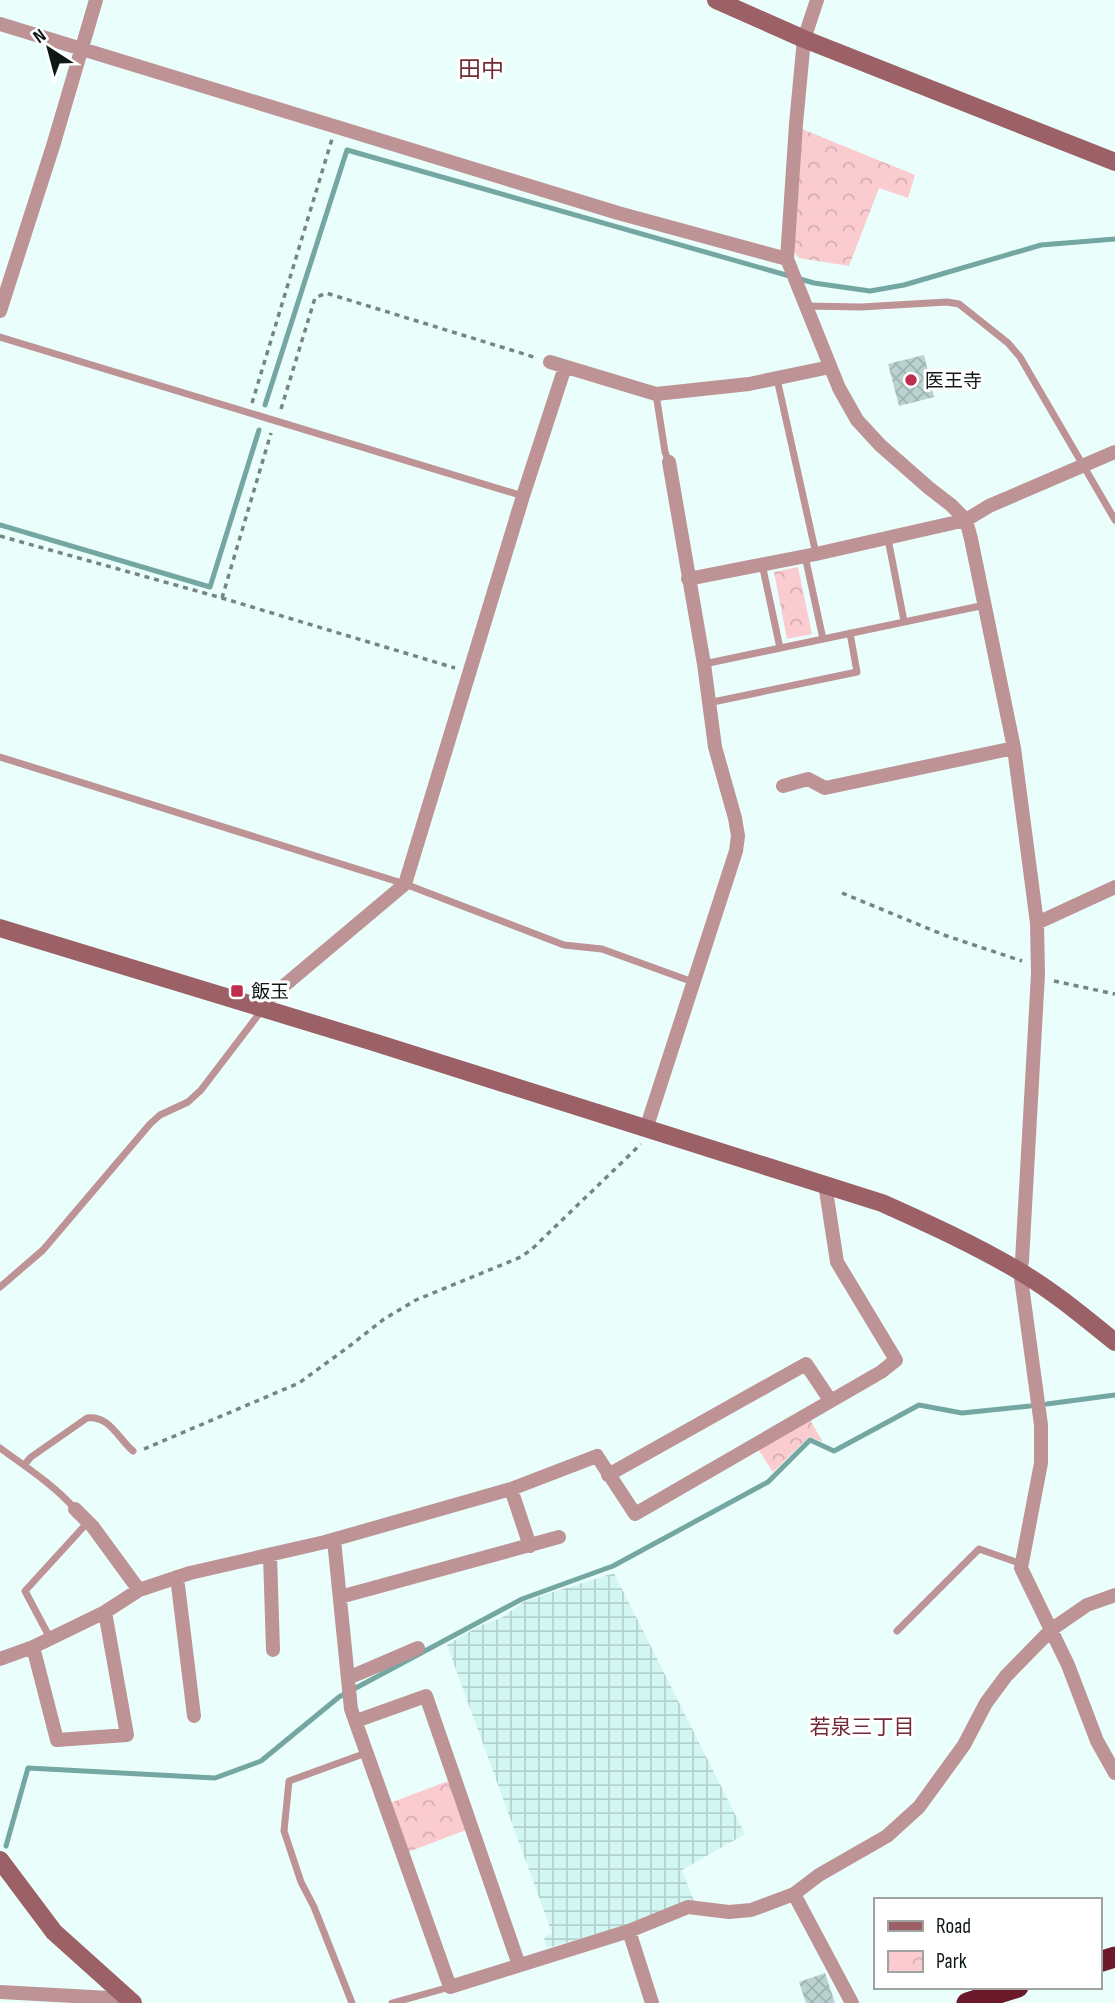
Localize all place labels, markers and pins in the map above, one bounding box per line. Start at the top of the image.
place label: 医王寺 [925,370,982,393]
marker: 医王寺 [903,372,919,388]
place label: 飯玉 [251,981,289,1004]
marker: 飯玉 [229,983,245,999]

